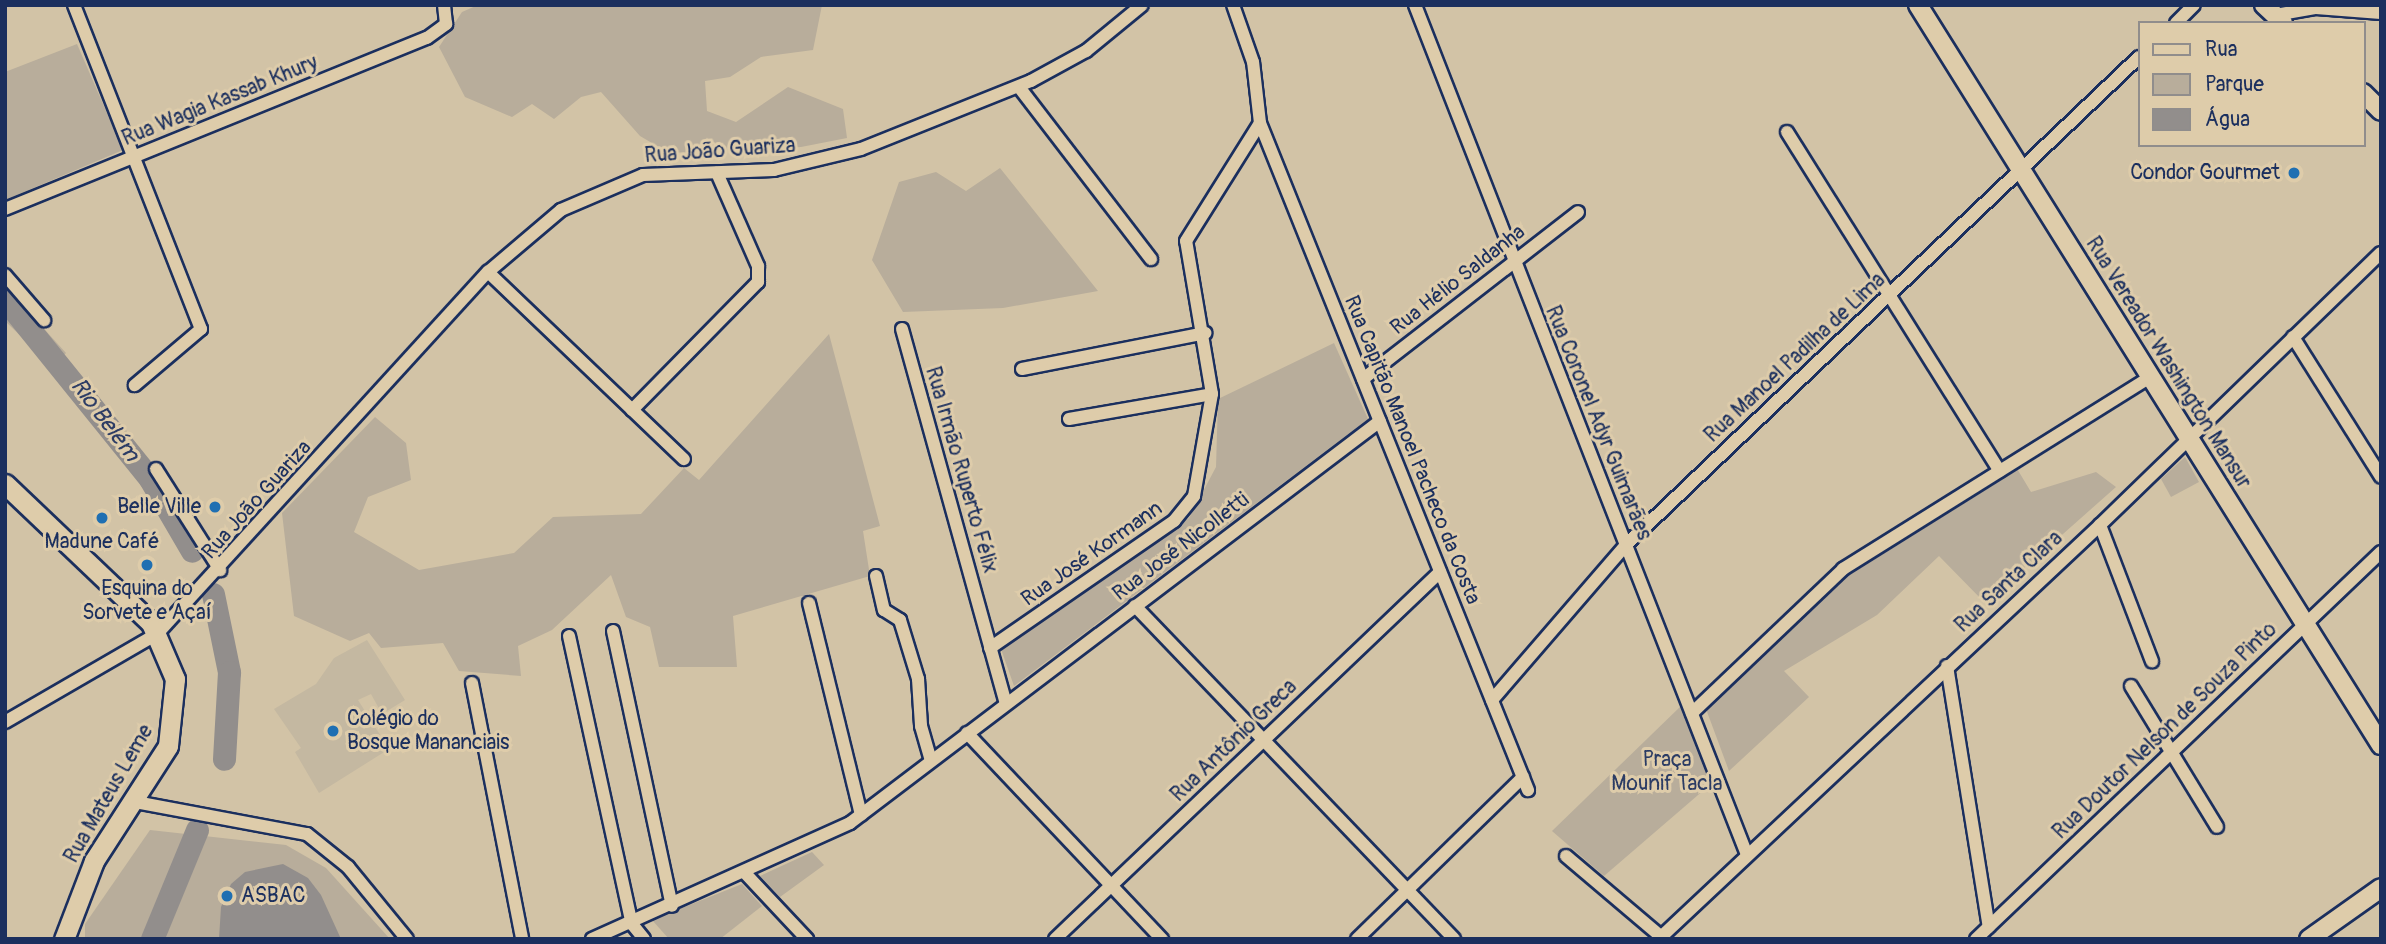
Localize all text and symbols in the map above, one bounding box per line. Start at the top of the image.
legend [2138,21,2365,147]
text: Rua [2205,36,2238,63]
street label: Rua Wagia Kassab Khury [119,50,321,152]
text: Parque [2205,71,2264,98]
text: Água [2205,106,2250,133]
street label: Rua João Guariza [644,133,796,169]
place label: Condor Gourmet [2130,160,2280,186]
marker: Condor Gourmet [2286,165,2302,181]
street label: Rua Hélio Saldanha [1386,220,1530,340]
street label: Rua Vereador Washington Mansur [2080,232,2256,494]
street label: Rua Manoel Padilha de Lima [1700,268,1890,448]
street label: Rua Capitão Manoel Pacheco da Costa [1338,292,1486,608]
street label: Rua Coronel Adyr Guimarães [1539,302,1657,544]
street label: Rua Irmão Ruperto Félix [919,364,1003,576]
water label: Rio Belém [65,373,145,467]
street label: Rua João Guariza [197,435,317,565]
street label: Rua José Nicolletti [1108,487,1254,607]
place label: Belle Ville [117,494,201,520]
street label: Rua José Kormann [1017,496,1167,612]
marker: Belle Ville [207,499,223,515]
marker: Madune Café [94,510,110,526]
street label: Rua Santa Clara [1950,526,2068,638]
place label: Madune Café [45,529,159,555]
marker: Esquina do Sorvete e Açaí [139,557,155,573]
place label: Esquina do Sorvete e Açaí [82,576,212,626]
street label: Rua Doutor Nelson de Souza Pinto [2048,617,2282,845]
street label: Rua Antônio Greca [1166,674,1302,808]
place label: Colégio do Bosque Mananciais [347,706,509,756]
street label: Rua Mateus Leme [59,720,159,868]
marker: Colégio do Bosque Mananciais [325,723,341,739]
park label: Praça Mounif Tacla [1611,747,1723,797]
place label: ASBAC [241,883,305,909]
marker: ASBAC [219,888,235,904]

